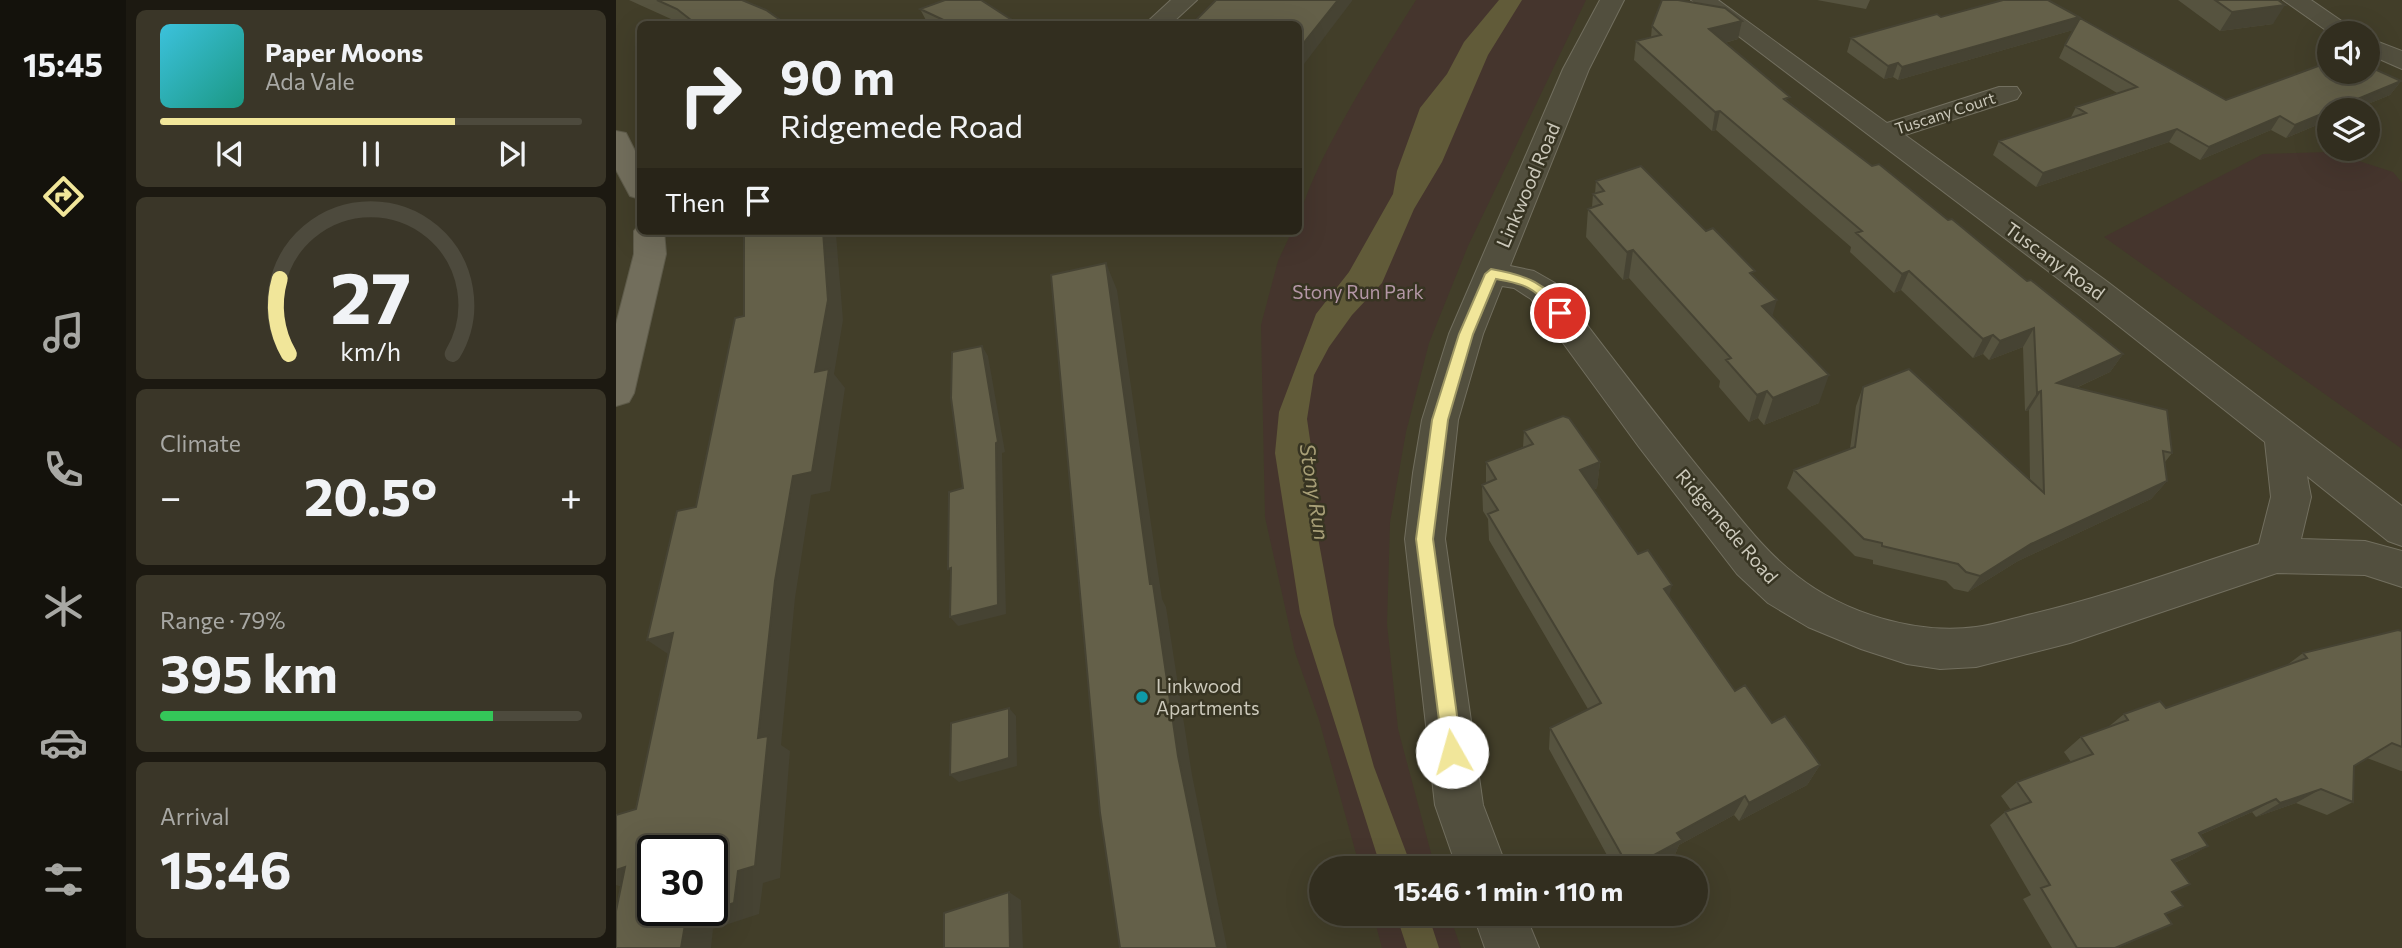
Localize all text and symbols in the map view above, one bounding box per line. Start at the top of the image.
map controls [2317,21,2380,161]
button: sound [2317,21,2380,84]
text: Paper Moons [265,36,423,67]
text: 15:45 [23,44,103,84]
text: 90 m [780,45,895,105]
icon: right [665,49,756,140]
text: Ada Vale [265,67,355,95]
street label: Tuscany Court [1892,87,1998,138]
button: layers [2317,98,2380,161]
text: Ridgemede Road [780,105,1023,145]
street label: Linkwood Road [1491,119,1564,251]
icon: previous [211,135,249,173]
icon: pause [352,135,390,173]
icon: next [493,135,531,173]
icon: directions [39,172,88,221]
icon: arrive [739,182,777,220]
text: Then [665,186,725,217]
street label: Tuscany Road [2001,217,2110,304]
text: 27 [331,250,411,339]
park label: Stony Run Park [1292,280,1424,303]
pin [1530,283,1590,343]
icon: arrive [1541,294,1579,332]
icon: music [39,308,88,357]
text: km/h [341,335,401,365]
text: Climate [160,429,241,457]
water label: Stony Run [1296,442,1335,542]
icon: phone [39,445,88,494]
text: 20.5° [304,463,437,527]
street label: Ridgemede Road [1671,464,1783,588]
text: − [160,472,182,519]
text: + [560,472,582,519]
icon: climate [39,582,88,631]
text: Range · 79% [160,606,285,634]
text: 395 km [160,640,338,704]
place label: Linkwood Apartments [1156,674,1260,719]
marker: Linkwood Apartments [1134,689,1150,705]
position arrow [1415,715,1489,789]
icon: car [39,718,88,767]
text: Arrival [160,802,230,830]
speed limit sign: 30 [637,835,728,926]
text: 15:46 [160,836,292,900]
icon: filters [39,855,88,904]
text: 15:46 · 1 min · 110 m [1394,875,1623,906]

